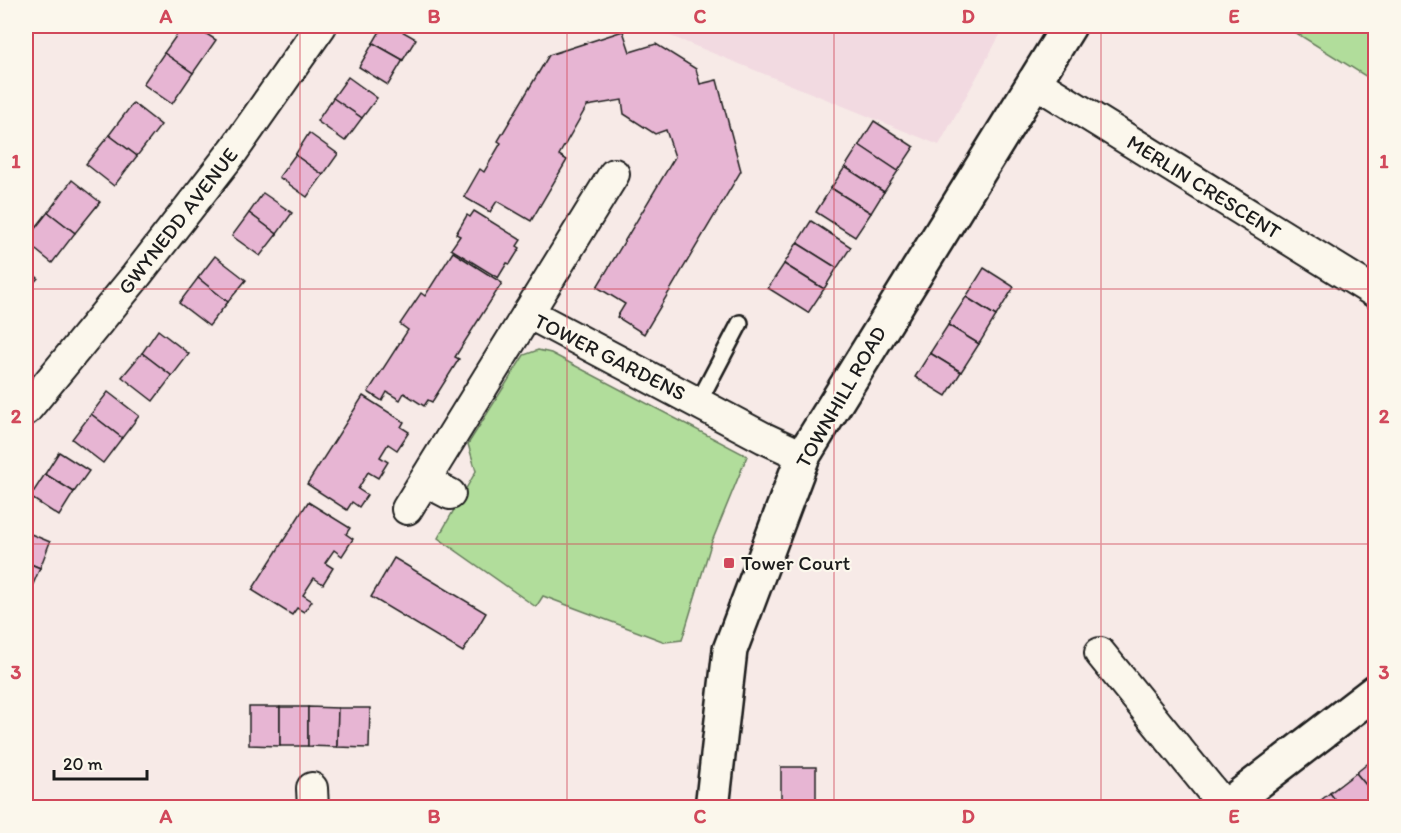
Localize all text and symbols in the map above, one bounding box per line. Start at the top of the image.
text: A [159,4,173,28]
text: B [428,4,441,28]
text: C [694,4,707,28]
text: D [961,4,975,28]
text: E [1228,4,1240,28]
street label: MERLIN CRESCENT [1123,129,1286,244]
street label: GWYNEDD AVENUE [113,142,243,299]
text: 1 [11,149,21,173]
text: 1 [1379,149,1389,173]
street label: TOWER GARDENS [530,308,690,406]
street label: TOWNHILL ROAD [790,321,891,472]
text: 2 [11,404,22,428]
text: 2 [1379,404,1390,428]
place label: Tower Court [741,550,850,575]
marker: Tower Court [722,556,736,570]
text: 3 [11,660,22,684]
text: 3 [1379,660,1390,684]
scale bar [54,743,147,781]
text: 20 m [63,753,103,775]
text: A [159,804,173,828]
text: B [428,804,441,828]
text: C [694,804,707,828]
text: D [961,804,975,828]
text: E [1228,804,1240,828]

